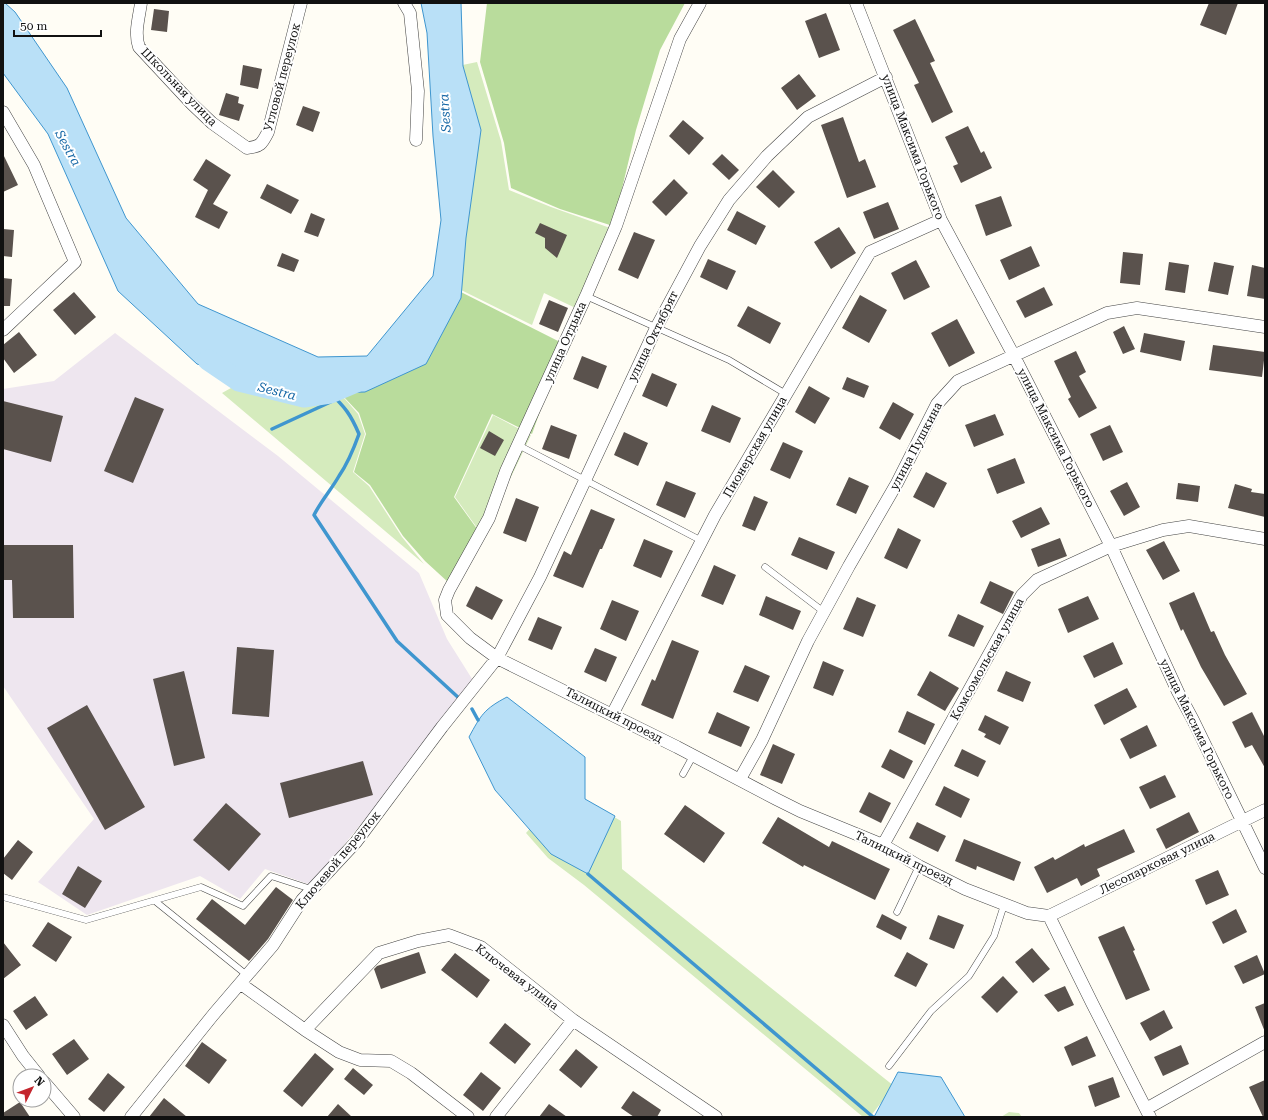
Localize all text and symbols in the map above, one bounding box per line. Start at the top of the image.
scale bar [14,12,101,38]
text: 50 m [20,19,47,33]
street label: Угловой переулок [261,21,303,133]
street label: Школьная улица [138,45,220,129]
street label: улица Максима Горького [879,72,947,222]
water label: Sestra [436,93,454,134]
water label: Sestra [52,127,84,169]
street label: улица Октябрят [625,288,681,384]
street label: улица Отдыха [541,299,589,384]
street label: улица Максима Горького [1015,366,1097,510]
water label: Sestra [255,379,298,403]
street label: Пионерская улица [720,394,790,500]
street label: улица Пушкина [887,399,945,492]
street label: Комсомольская улица [947,595,1027,723]
street label: улица Максима Горького [1157,656,1237,802]
street label: Талицкий проезд [563,684,665,746]
street label: Ключевой переулок [293,808,383,912]
street label: Талицкий проезд [853,828,956,888]
street label: Лесопарковая улица [1097,829,1217,897]
street label: Ключевая улица [473,941,562,1013]
north arrow [12,1068,52,1108]
text: N [31,1074,47,1090]

